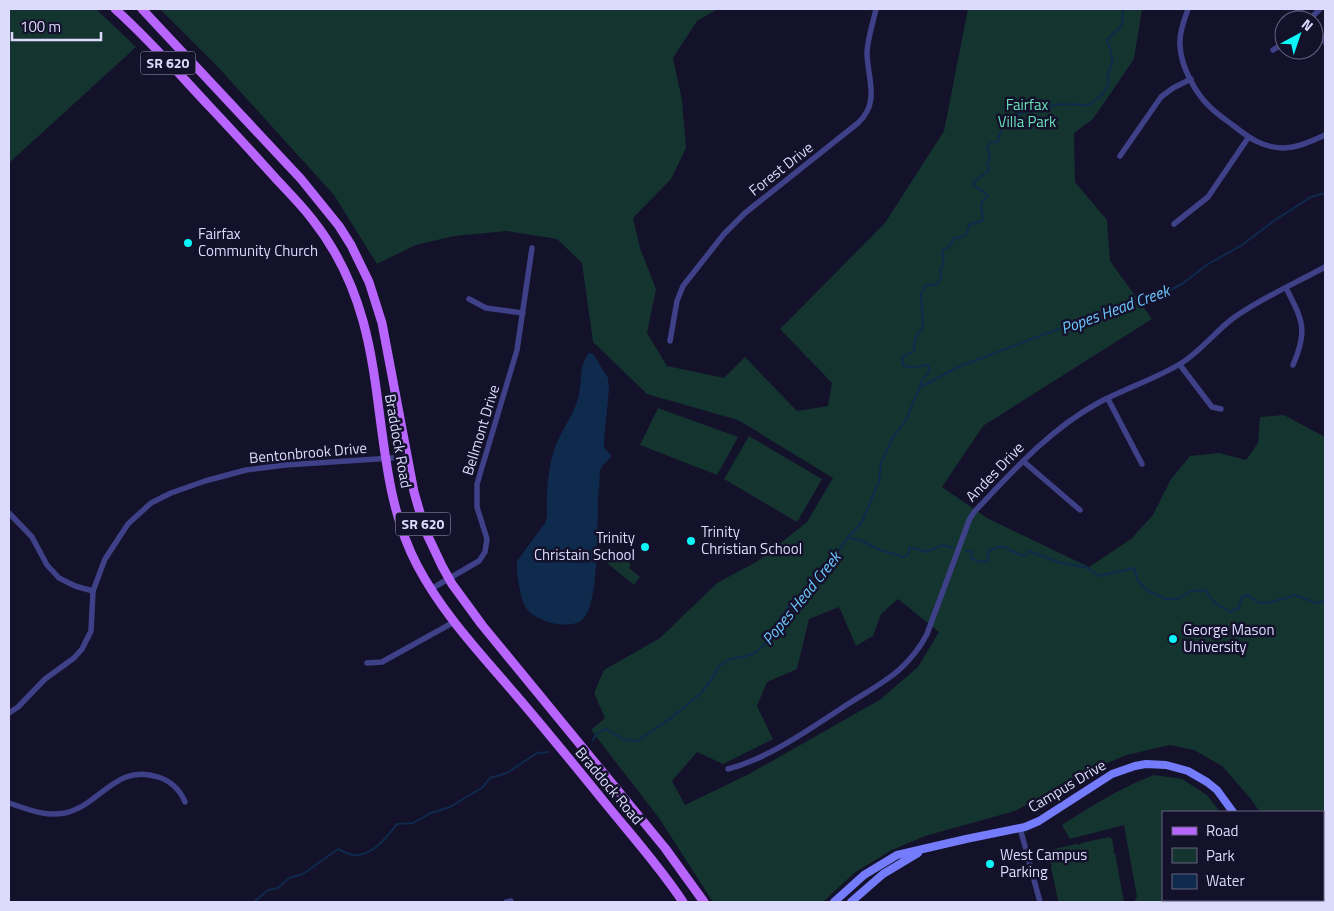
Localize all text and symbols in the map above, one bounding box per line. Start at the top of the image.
scale bar [12,10,101,42]
north arrow [1274,10,1324,60]
text: N [1297,13,1318,36]
text: 100 m [20,15,61,38]
road number: SR 620 [140,52,196,74]
park label: Fairfax Villa Park [998,93,1056,133]
street label: Forest Drive [743,136,818,201]
place label: Fairfax Community Church [198,222,318,262]
marker: Fairfax Community Church [182,237,194,249]
water label: Popes Head Creek [1057,278,1174,340]
street label: Bellmont Drive [456,382,505,478]
street label: Braddock Road [379,392,418,490]
street label: Bentonbrook Drive [248,436,368,469]
street label: Andes Drive [960,436,1029,507]
road number: SR 620 [396,512,450,536]
place label: Trinity Christian School [701,520,802,560]
place label: Trinity Christain School [534,526,635,566]
marker: Trinity Christian School [685,535,697,547]
marker: Trinity Christain School [639,541,651,553]
water label: Popes Head Creek [756,545,847,650]
place label: George Mason University [1183,618,1274,658]
marker: George Mason University [1167,633,1179,645]
street label: Braddock Road [570,742,649,830]
street label: Campus Drive [1023,753,1110,818]
legend [1162,811,1324,901]
text: Road [1206,819,1238,842]
place label: West Campus Parking [1000,843,1087,883]
text: Park [1206,844,1235,867]
marker: West Campus Parking [984,858,996,870]
text: Water [1206,869,1245,892]

